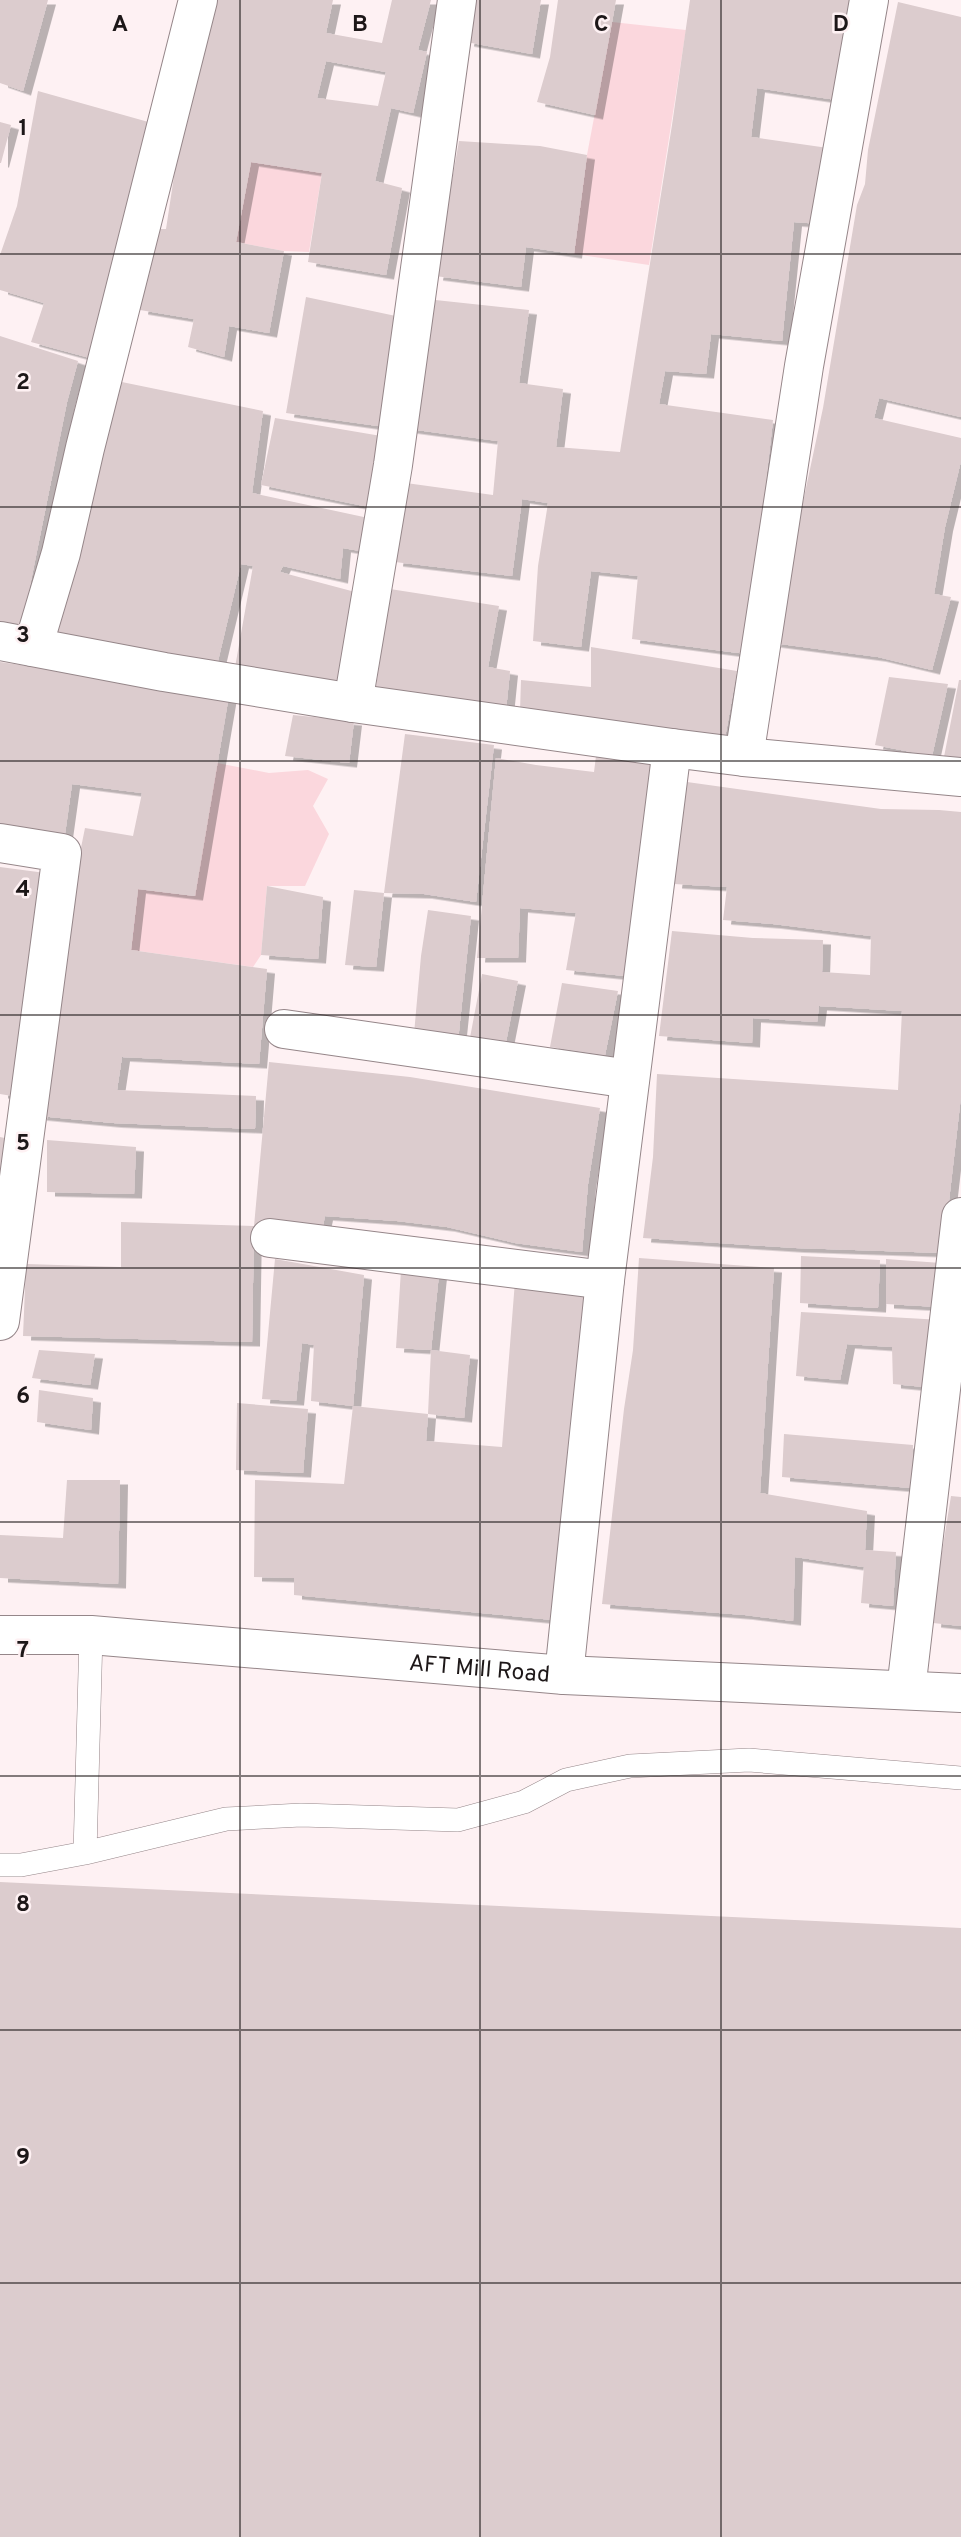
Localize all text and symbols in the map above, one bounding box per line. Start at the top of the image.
text: A [112,11,128,40]
text: B [352,11,368,40]
text: C [594,11,608,40]
text: D [833,11,849,40]
text: 1 [18,115,28,144]
text: 2 [16,369,30,398]
text: 3 [16,622,30,651]
text: 4 [16,876,30,905]
text: 5 [16,1130,30,1159]
text: 6 [16,1383,30,1412]
text: 7 [17,1637,29,1666]
street label: AFT Mill Road [408,1650,551,1691]
text: 8 [16,1891,30,1920]
text: 9 [16,2144,30,2173]

